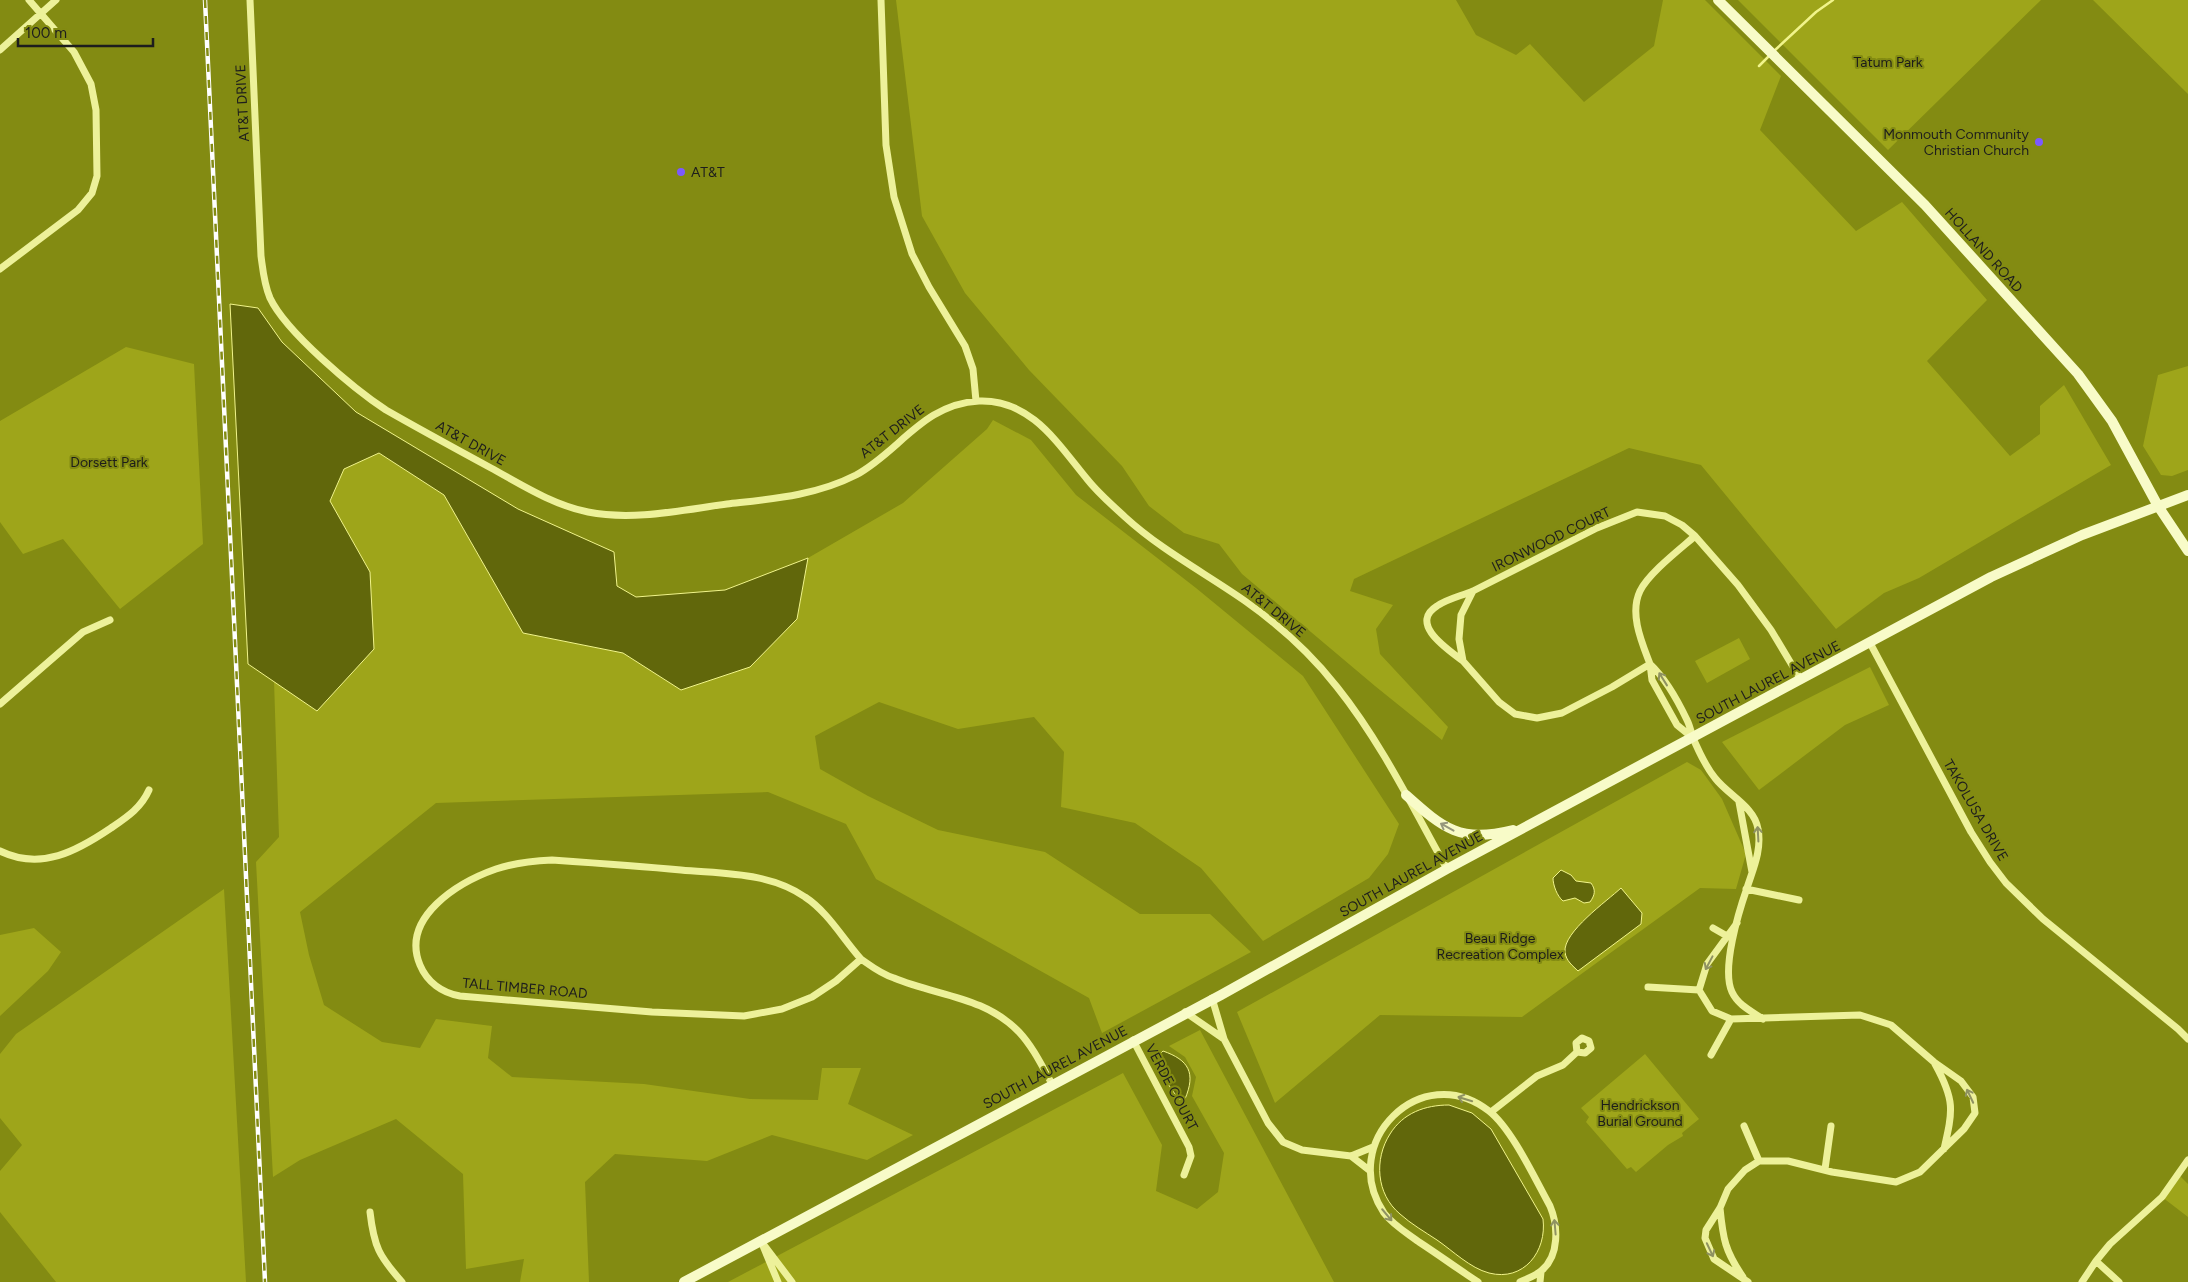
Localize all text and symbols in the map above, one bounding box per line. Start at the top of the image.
scale bar [18,15,152,47]
text: 100 m [25,24,67,42]
park label: Tatum Park [1853,54,1923,71]
street label: AT&T DRIVE [232,64,253,142]
place label: Monmouth Community Christian Church [1883,126,2030,159]
marker: Monmouth Community Christian Church [2033,136,2045,148]
place label: AT&T [691,164,725,181]
marker: AT&T [675,166,687,178]
street label: HOLLAND ROAD [1941,204,2026,296]
street label: AT&T DRIVE [857,401,928,462]
street label: AT&T DRIVE [433,417,509,470]
park label: Dorsett Park [70,454,148,471]
street label: IRONWOOD COURT [1489,503,1614,576]
street label: AT&T DRIVE [1238,579,1309,641]
street label: SOUTH LAUREL AVENUE [1693,637,1843,728]
one-way arrow [1658,673,1668,687]
street label: TAKOLUSA DRIVE [1940,756,2012,864]
one-way arrow [1440,822,1454,832]
one-way arrow [1753,826,1763,842]
street label: SOUTH LAUREL AVENUE [1337,828,1486,921]
park label: Beau Ridge Recreation Complex [1436,930,1564,963]
one-way arrow [1704,955,1714,969]
street label: TALL TIMBER ROAD [462,975,588,1002]
street label: SOUTH LAUREL AVENUE [980,1022,1130,1113]
street label: VERDE COURT [1142,1041,1202,1134]
one-way arrow [1965,1089,1974,1104]
one-way arrow [1458,1094,1473,1103]
park label: Hendrickson Burial Ground [1597,1097,1683,1130]
one-way arrow [1381,1208,1392,1221]
one-way arrow [1551,1219,1560,1235]
one-way arrow [1705,1243,1715,1258]

